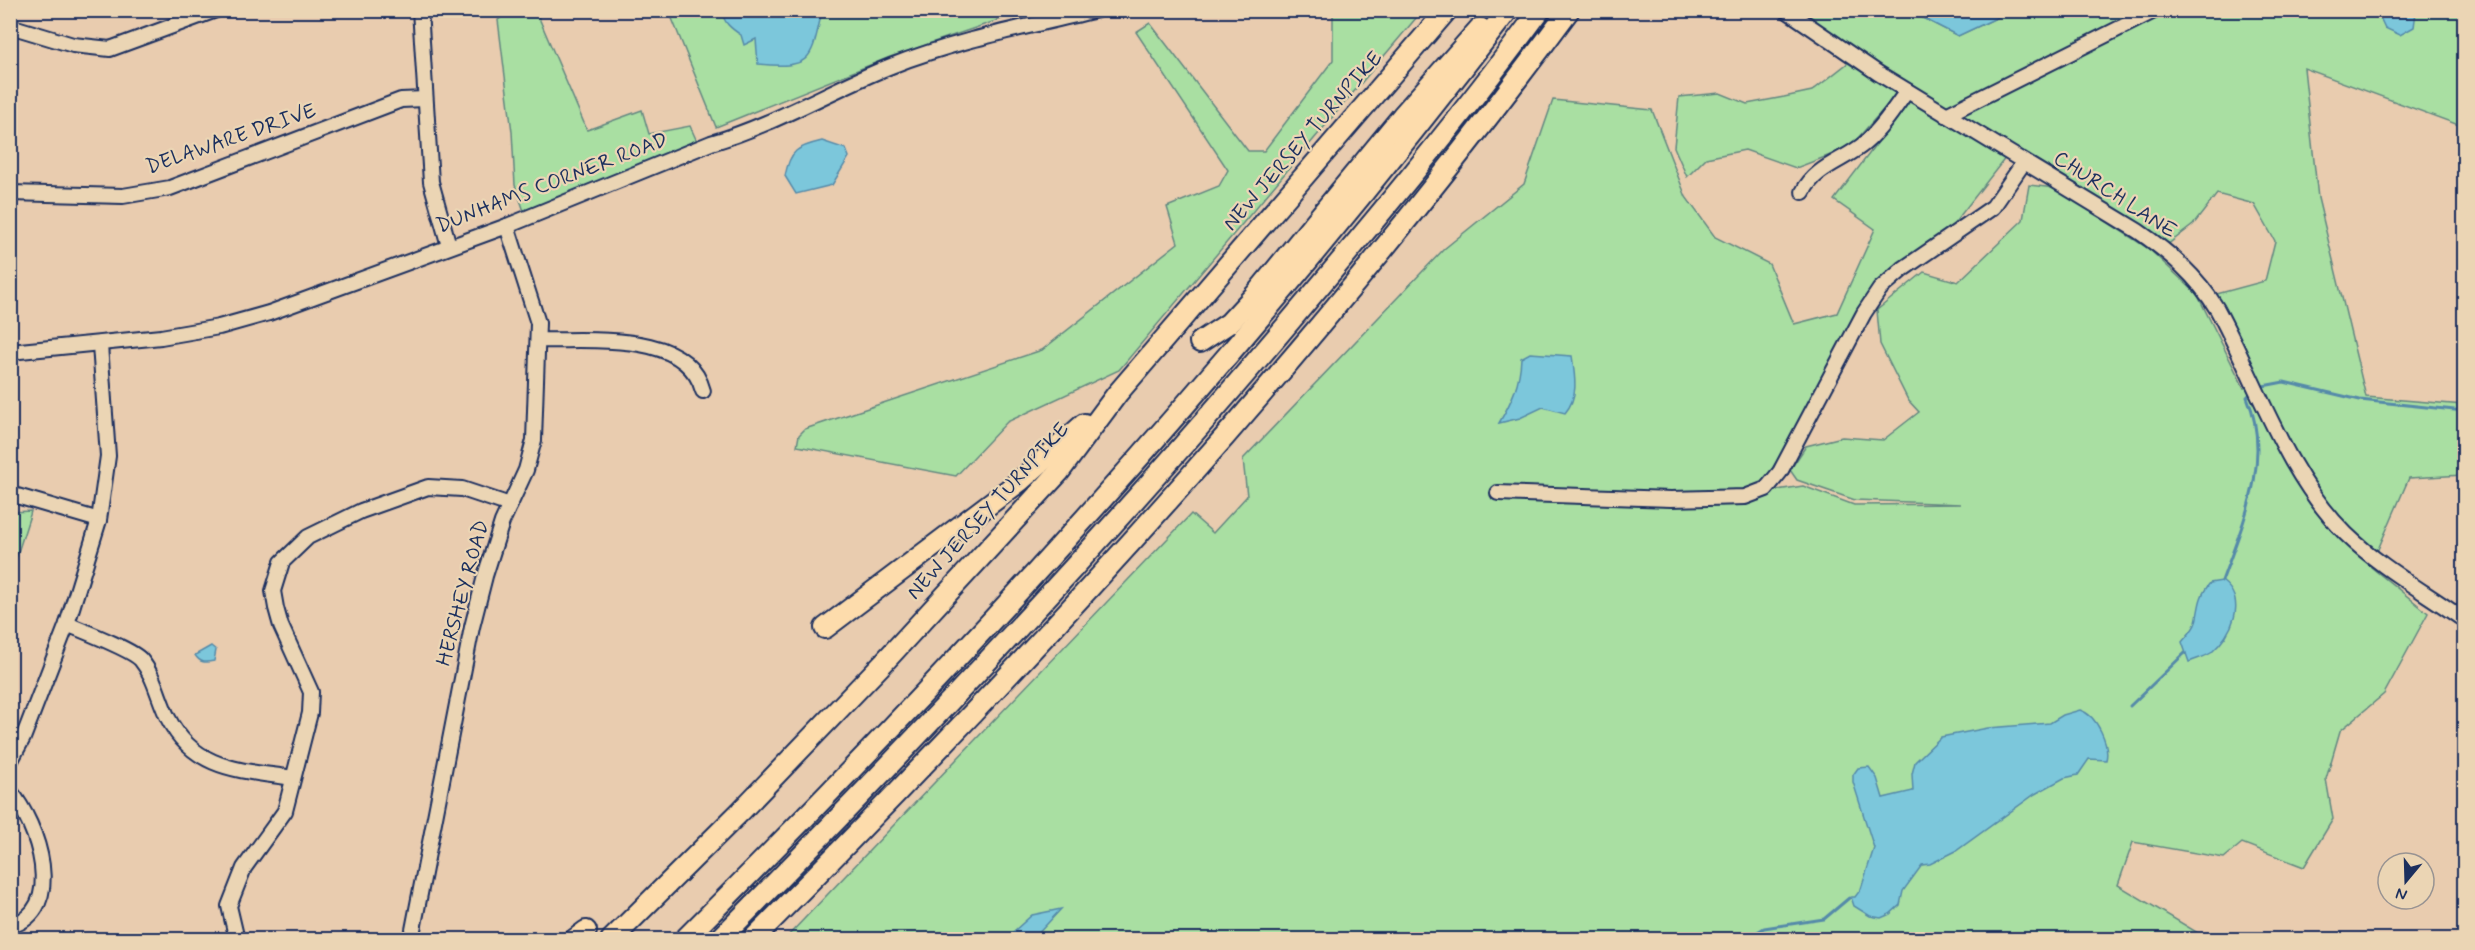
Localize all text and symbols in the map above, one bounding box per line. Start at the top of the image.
street label: NEW JERSEY TURNPIKE [1217,45,1389,237]
street label: DELAWARE DRIVE [142,97,320,181]
street label: DUNHAMS CORNER ROAD [432,126,672,240]
street label: CHURCH LANE [2048,145,2182,245]
street label: NEW JERSEY TURNPIKE [901,416,1075,606]
street label: HERSHEY ROAD [430,517,496,669]
north arrow [2376,851,2436,911]
text: N [2393,882,2410,905]

